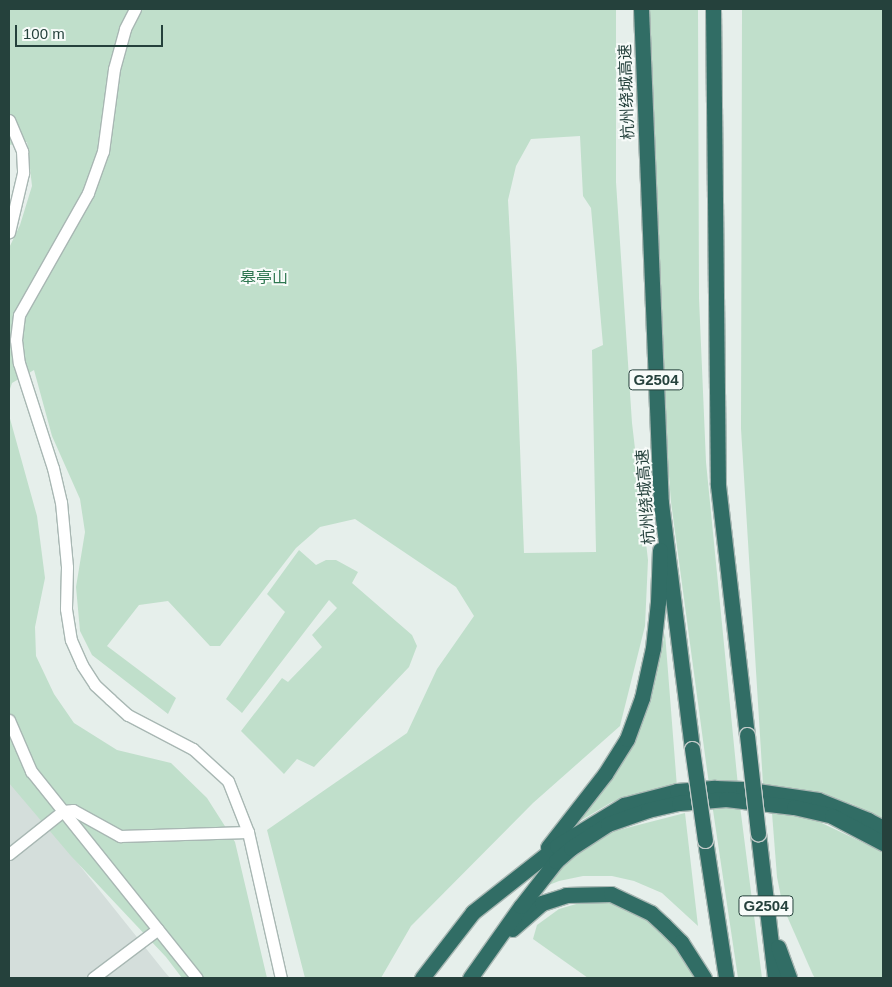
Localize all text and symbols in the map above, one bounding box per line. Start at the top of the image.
scale bar [18,15,165,47]
text: 100 m [23,25,65,42]
street label: 杭州绕城高速 [616,44,638,140]
park label: 皋亭山 [240,268,288,288]
road number: G2504 [627,368,685,392]
street label: 杭州绕城高速 [633,448,659,546]
road number: G2504 [737,894,795,918]

